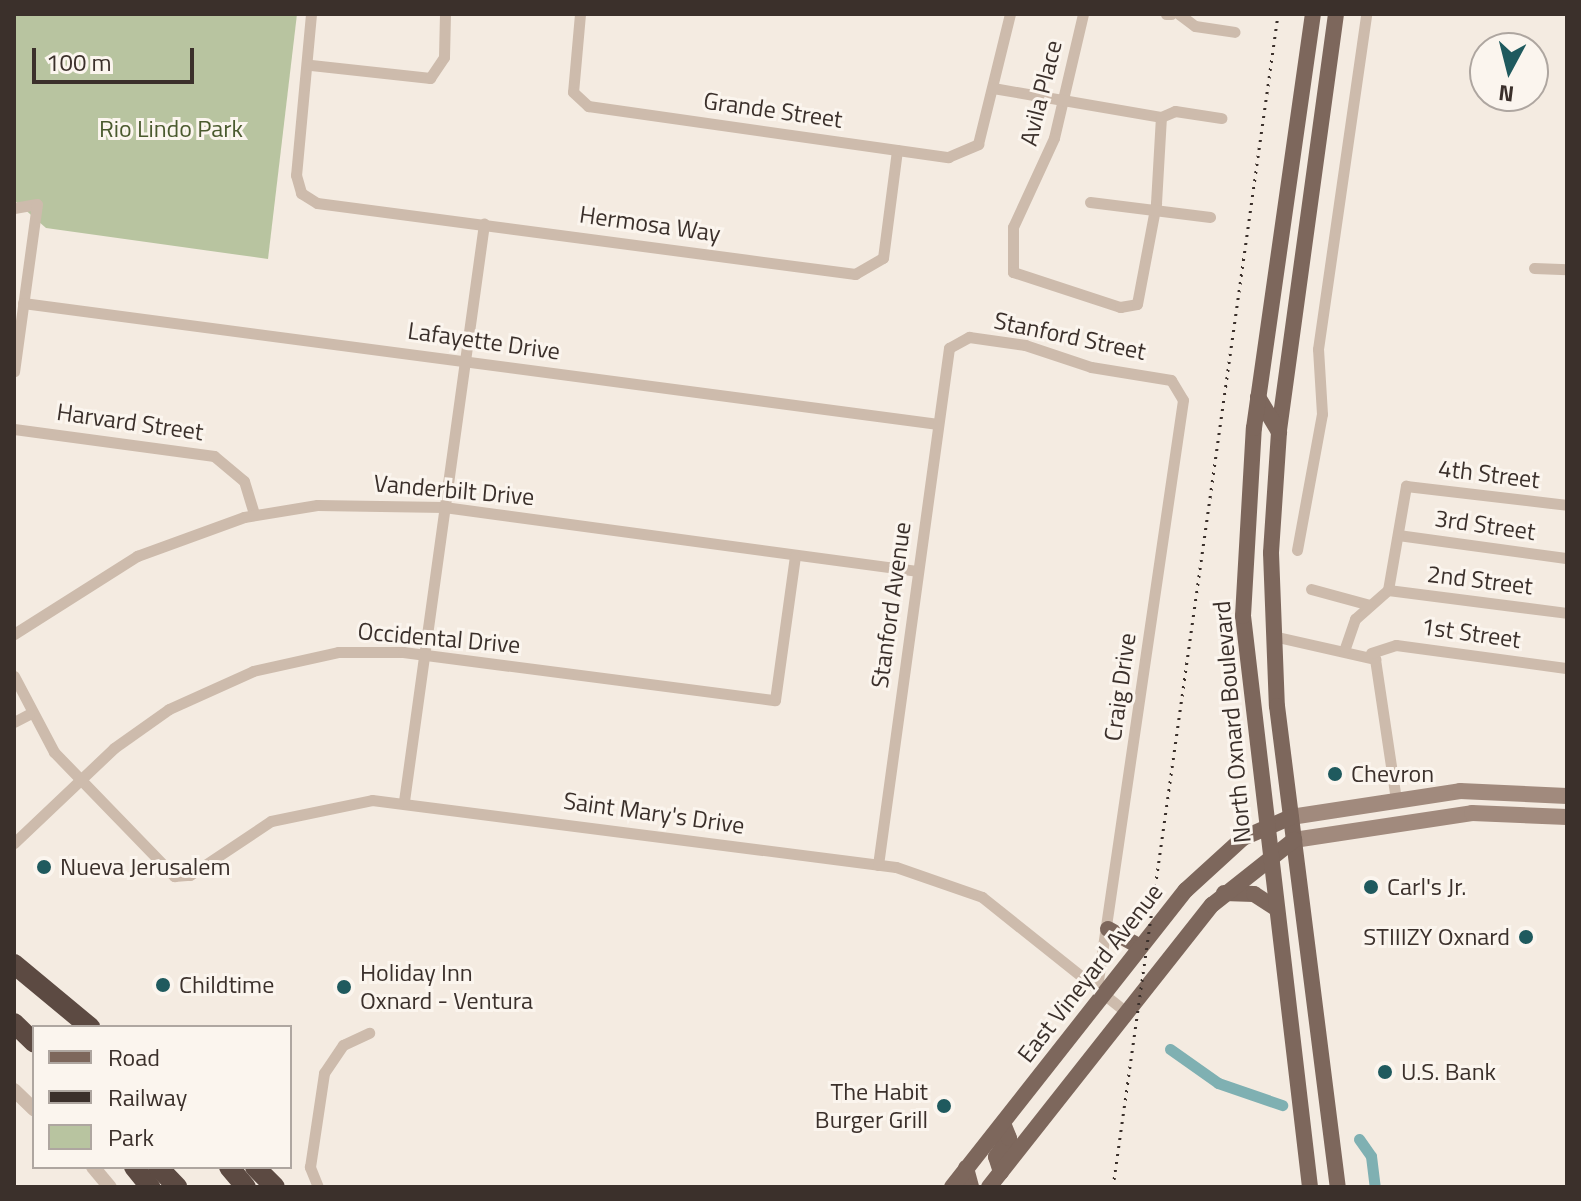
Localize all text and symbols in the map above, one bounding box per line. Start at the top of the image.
scale bar [36,32,198,82]
north arrow [1469,32,1549,112]
street label: Avila Place [1014,37,1068,149]
text: 100 m [46,44,112,80]
text: N [1497,76,1516,112]
street label: Grande Street [702,86,844,134]
park label: Rio Lindo Park [99,115,243,143]
street label: Hermosa Way [578,200,722,248]
street label: Stanford Street [992,306,1148,366]
street label: Lafayette Drive [406,316,562,366]
street label: Harvard Street [55,397,205,447]
street label: 4th Street [1437,453,1541,495]
street label: Vanderbilt Drive [373,469,535,511]
street label: 3rd Street [1433,504,1537,546]
street label: Stanford Avenue [865,520,917,690]
street label: 2nd Street [1426,559,1534,601]
street label: North Oxnard Boulevard [1207,600,1257,844]
street label: 1st Street [1419,612,1523,654]
street label: Occidental Drive [356,617,522,659]
street label: Craig Drive [1098,631,1142,743]
place label: Chevron [1351,760,1434,788]
marker: Chevron [1326,765,1344,783]
street label: Saint Mary's Drive [562,786,746,840]
place label: Nueva Jerusalem [60,853,230,881]
marker: Nueva Jerusalem [35,858,53,876]
place label: Carl's Jr. [1387,873,1466,901]
street label: East Vineyard Avenue [1011,878,1169,1068]
marker: Carl's Jr. [1362,878,1380,896]
place label: STIIIZY Oxnard [1363,923,1510,951]
marker: STIIIZY Oxnard [1517,928,1535,946]
place label: Holiday Inn Oxnard - Ventura [360,959,533,1015]
place label: Childtime [179,971,274,999]
marker: Childtime [154,976,172,994]
marker: Holiday Inn Oxnard - Ventura [335,978,353,996]
legend [32,1025,292,1169]
text: Road [108,1039,160,1075]
place label: U.S. Bank [1401,1058,1496,1086]
marker: U.S. Bank [1376,1063,1394,1081]
place label: The Habit Burger Grill [815,1078,928,1134]
text: Railway [108,1079,187,1115]
marker: The Habit Burger Grill [935,1097,953,1115]
text: Park [108,1119,154,1155]

